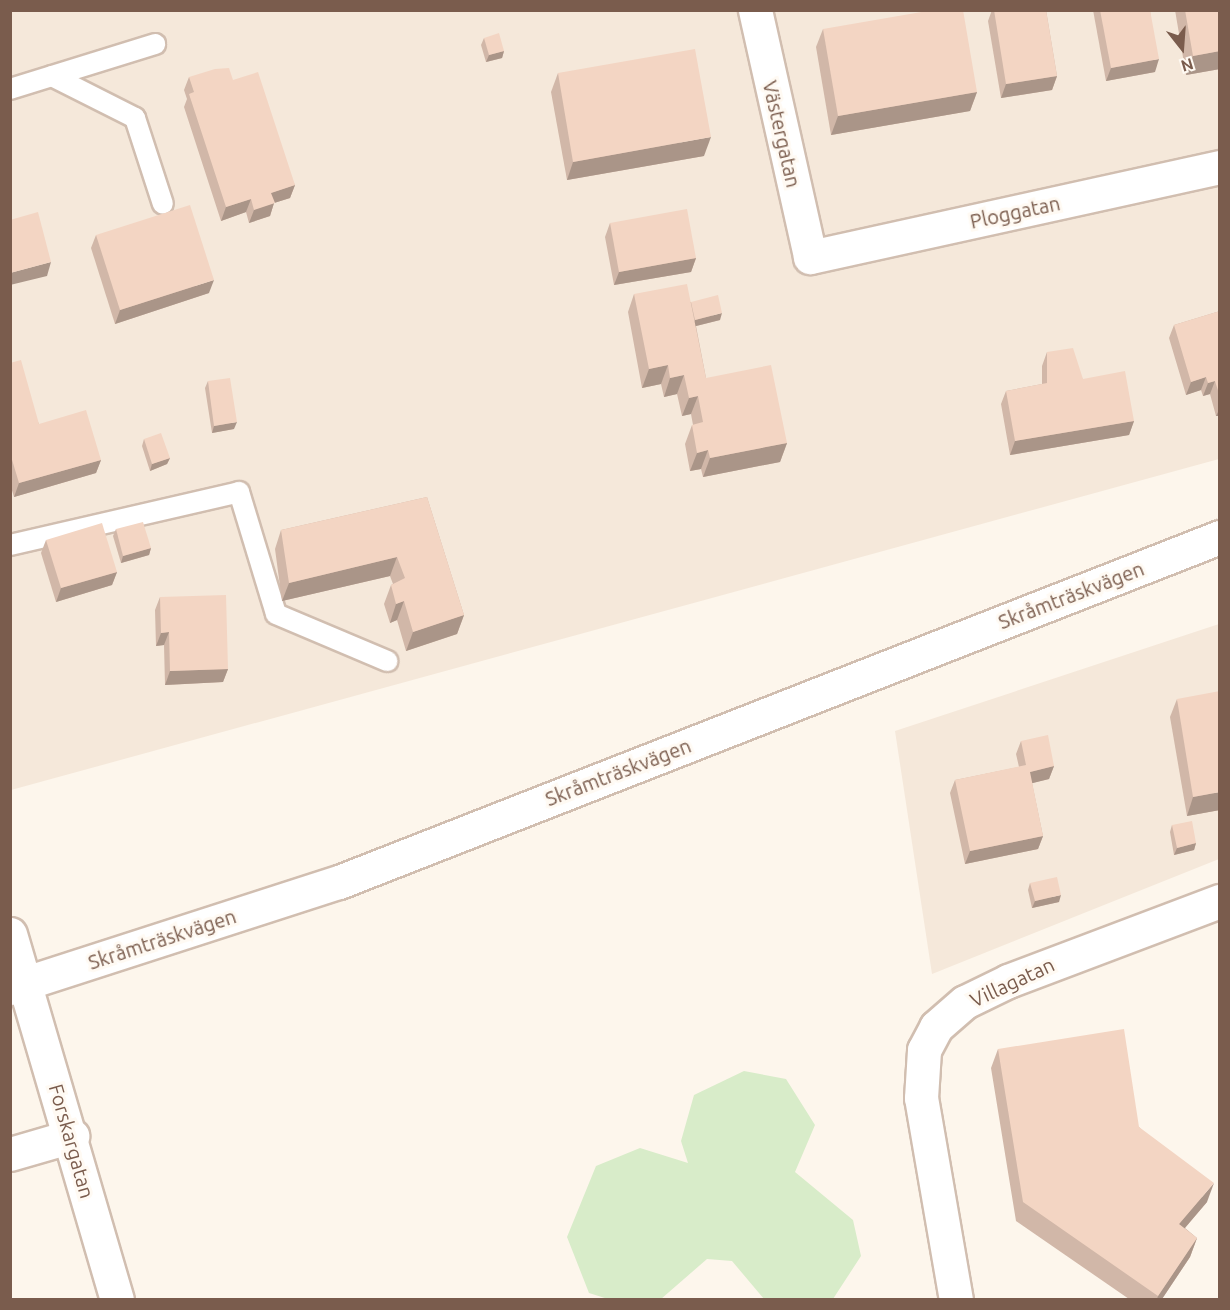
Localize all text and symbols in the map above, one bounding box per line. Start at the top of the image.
north arrow [1152,18,1212,78]
text: N [1179,55,1196,76]
street label: Västergatan [758,78,806,190]
street label: Ploggatan [968,191,1062,233]
street label: Skråmträskvägen [995,556,1147,634]
street label: Skråmträskvägen [542,733,694,811]
street label: Skråmträskvägen [85,904,239,974]
street label: Villagatan [966,952,1058,1012]
street label: Forskargatan [44,1081,100,1201]

